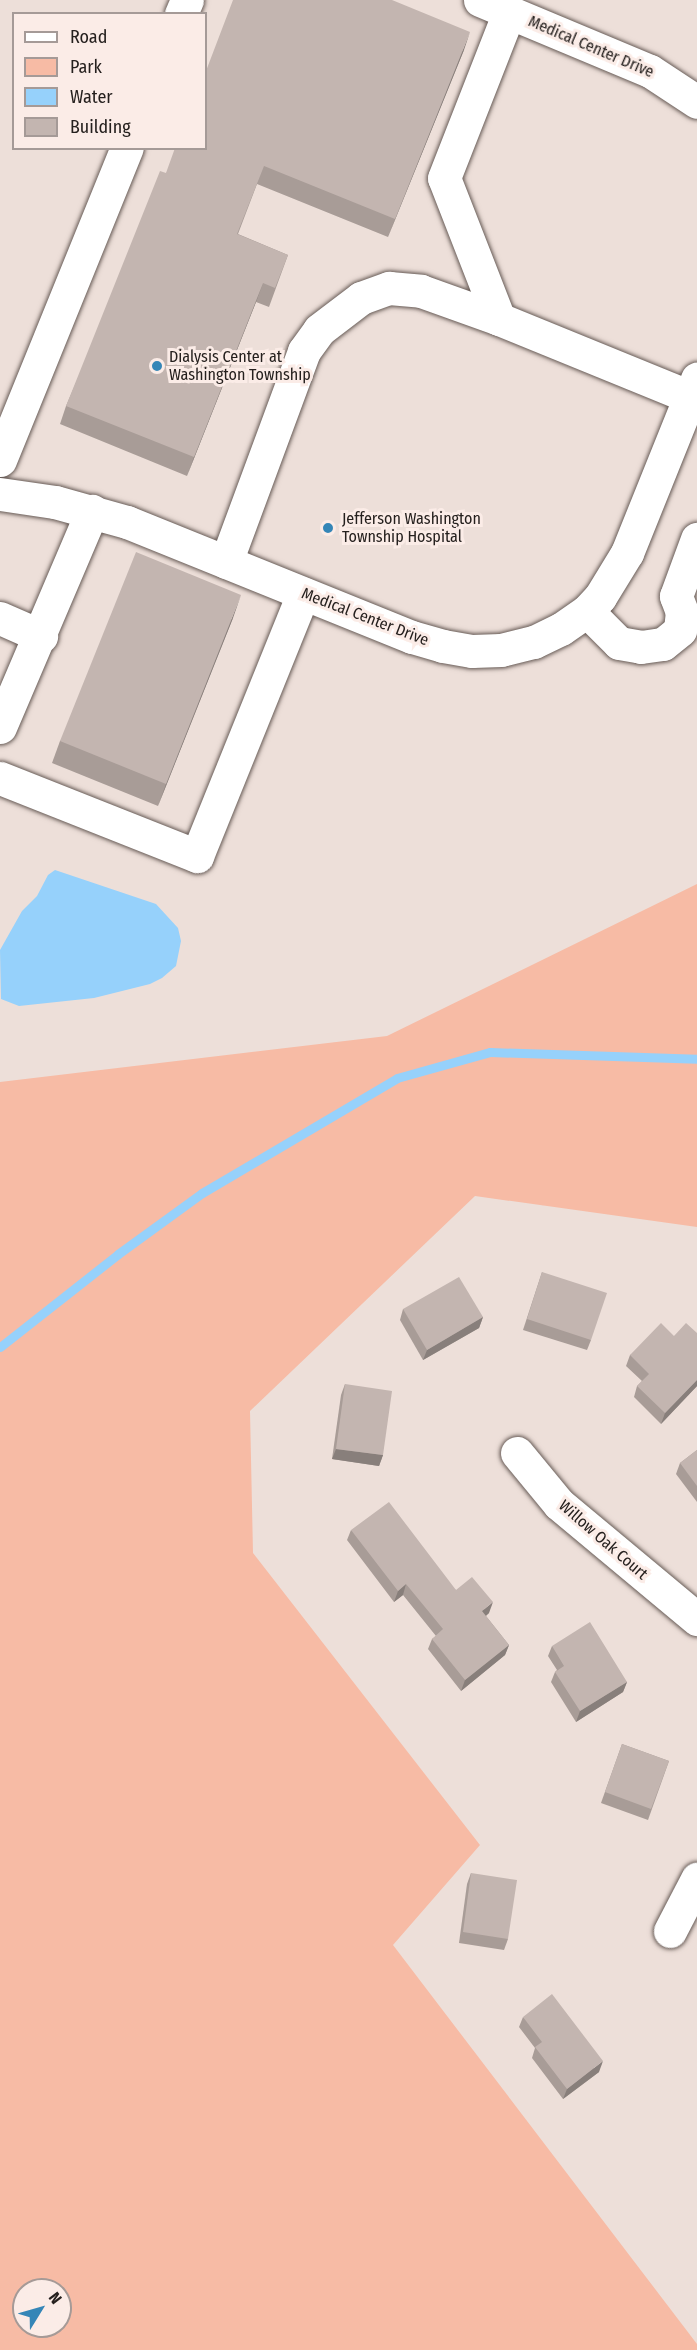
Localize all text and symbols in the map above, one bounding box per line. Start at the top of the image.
legend [12,12,207,150]
street label: Medical Center Drive [525,12,657,82]
text: Road [70,26,107,48]
text: Park [70,56,102,78]
text: Water [70,86,113,108]
text: Building [70,116,131,138]
place label: Dialysis Center at Washington Township [169,347,311,385]
marker: Dialysis Center at Washington Township [150,359,164,373]
place label: Jefferson Washington Township Hospital [342,509,481,547]
marker: Jefferson Washington Township Hospital [319,519,337,537]
street label: Medical Center Drive [299,584,431,650]
street label: Willow Oak Court [555,1496,651,1584]
north arrow [12,2278,72,2338]
text: N [45,2289,66,2308]

